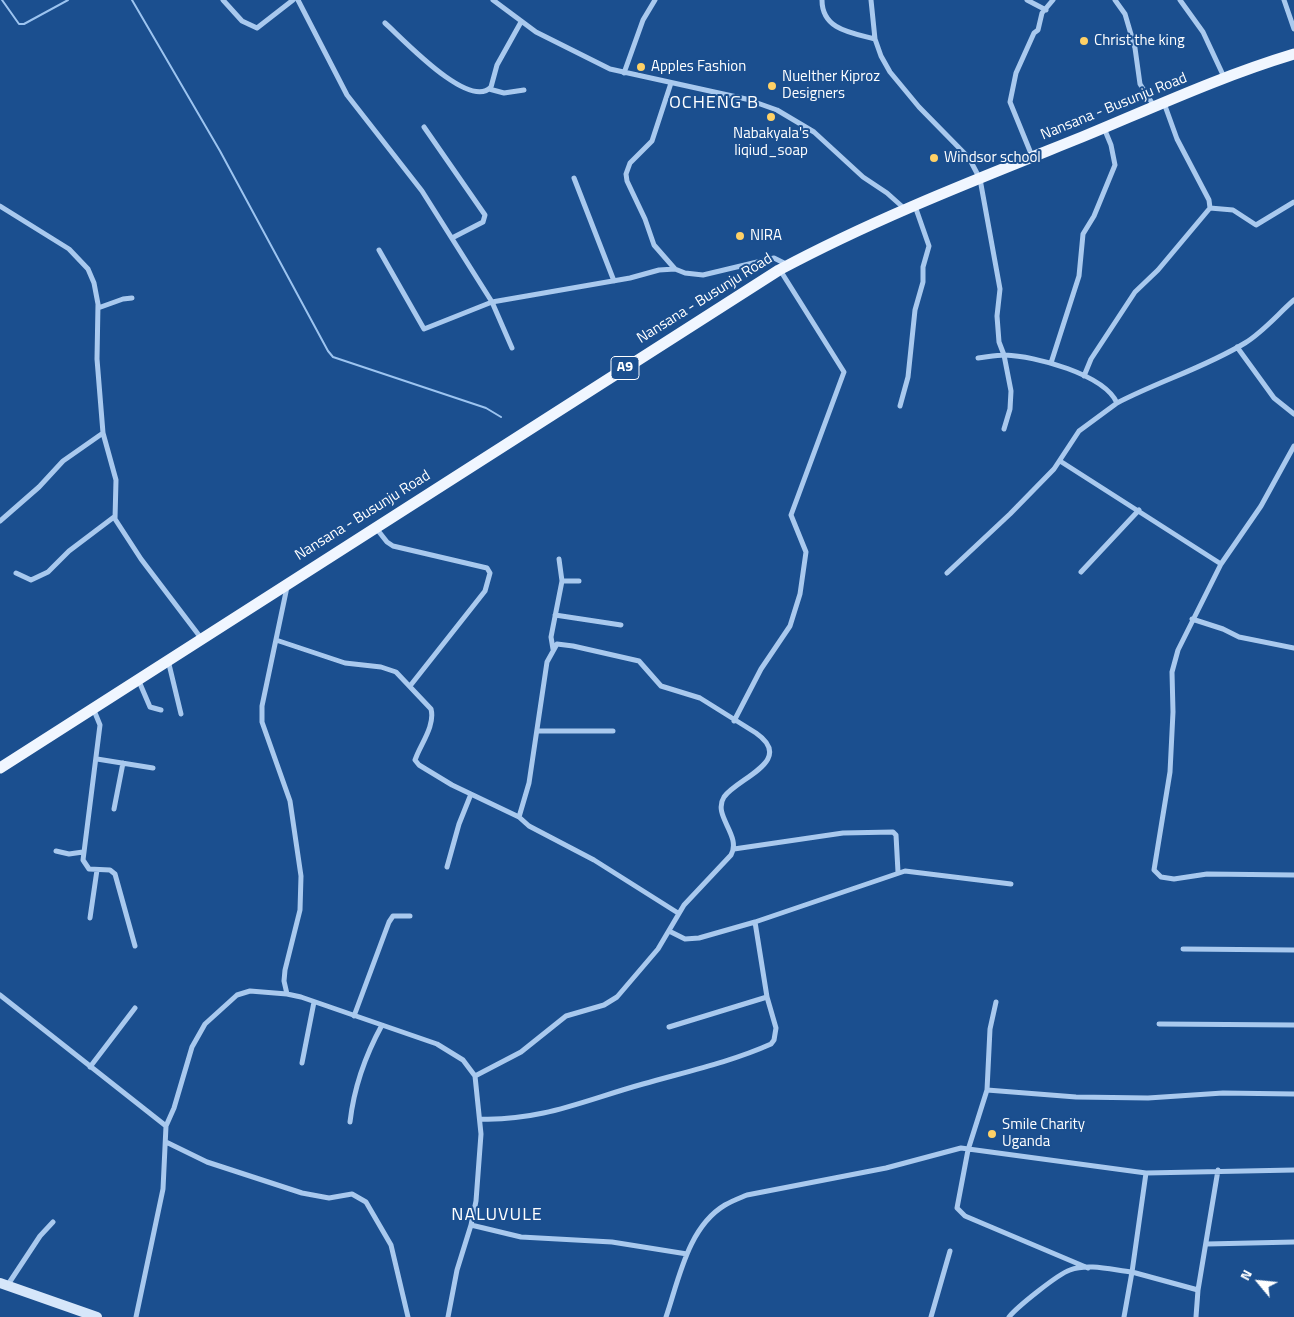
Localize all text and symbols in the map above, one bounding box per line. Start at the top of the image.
place label: Christ the king [1094,32,1185,50]
marker: Christ the king [1078,35,1090,47]
place label: Apples Fashion [651,58,746,76]
marker: Apples Fashion [635,61,647,73]
place label: Nuelther Kiproz Designers [782,68,880,103]
street label: Nansana - Busunju Road [1038,69,1190,145]
marker: Nuelther Kiproz Designers [766,80,778,92]
district label: OCHENG B [668,93,760,115]
marker: Nabakyala's liqiud_soap [765,111,777,123]
place label: Nabakyala's liqiud_soap [733,125,809,160]
place label: Windsor school [944,149,1041,167]
marker: Windsor school [928,152,940,164]
place label: NIRA [750,227,782,245]
marker: NIRA [734,230,746,242]
street label: Nansana - Busunju Road [634,250,776,348]
road number: A9 [611,356,639,379]
street label: Nansana - Busunju Road [292,467,434,565]
place label: Smile Charity Uganda [1002,1116,1085,1151]
marker: Smile Charity Uganda [986,1128,998,1140]
district label: NALUVULE [450,1205,544,1227]
north arrow [1234,1257,1284,1307]
text: N [1234,1266,1257,1284]

